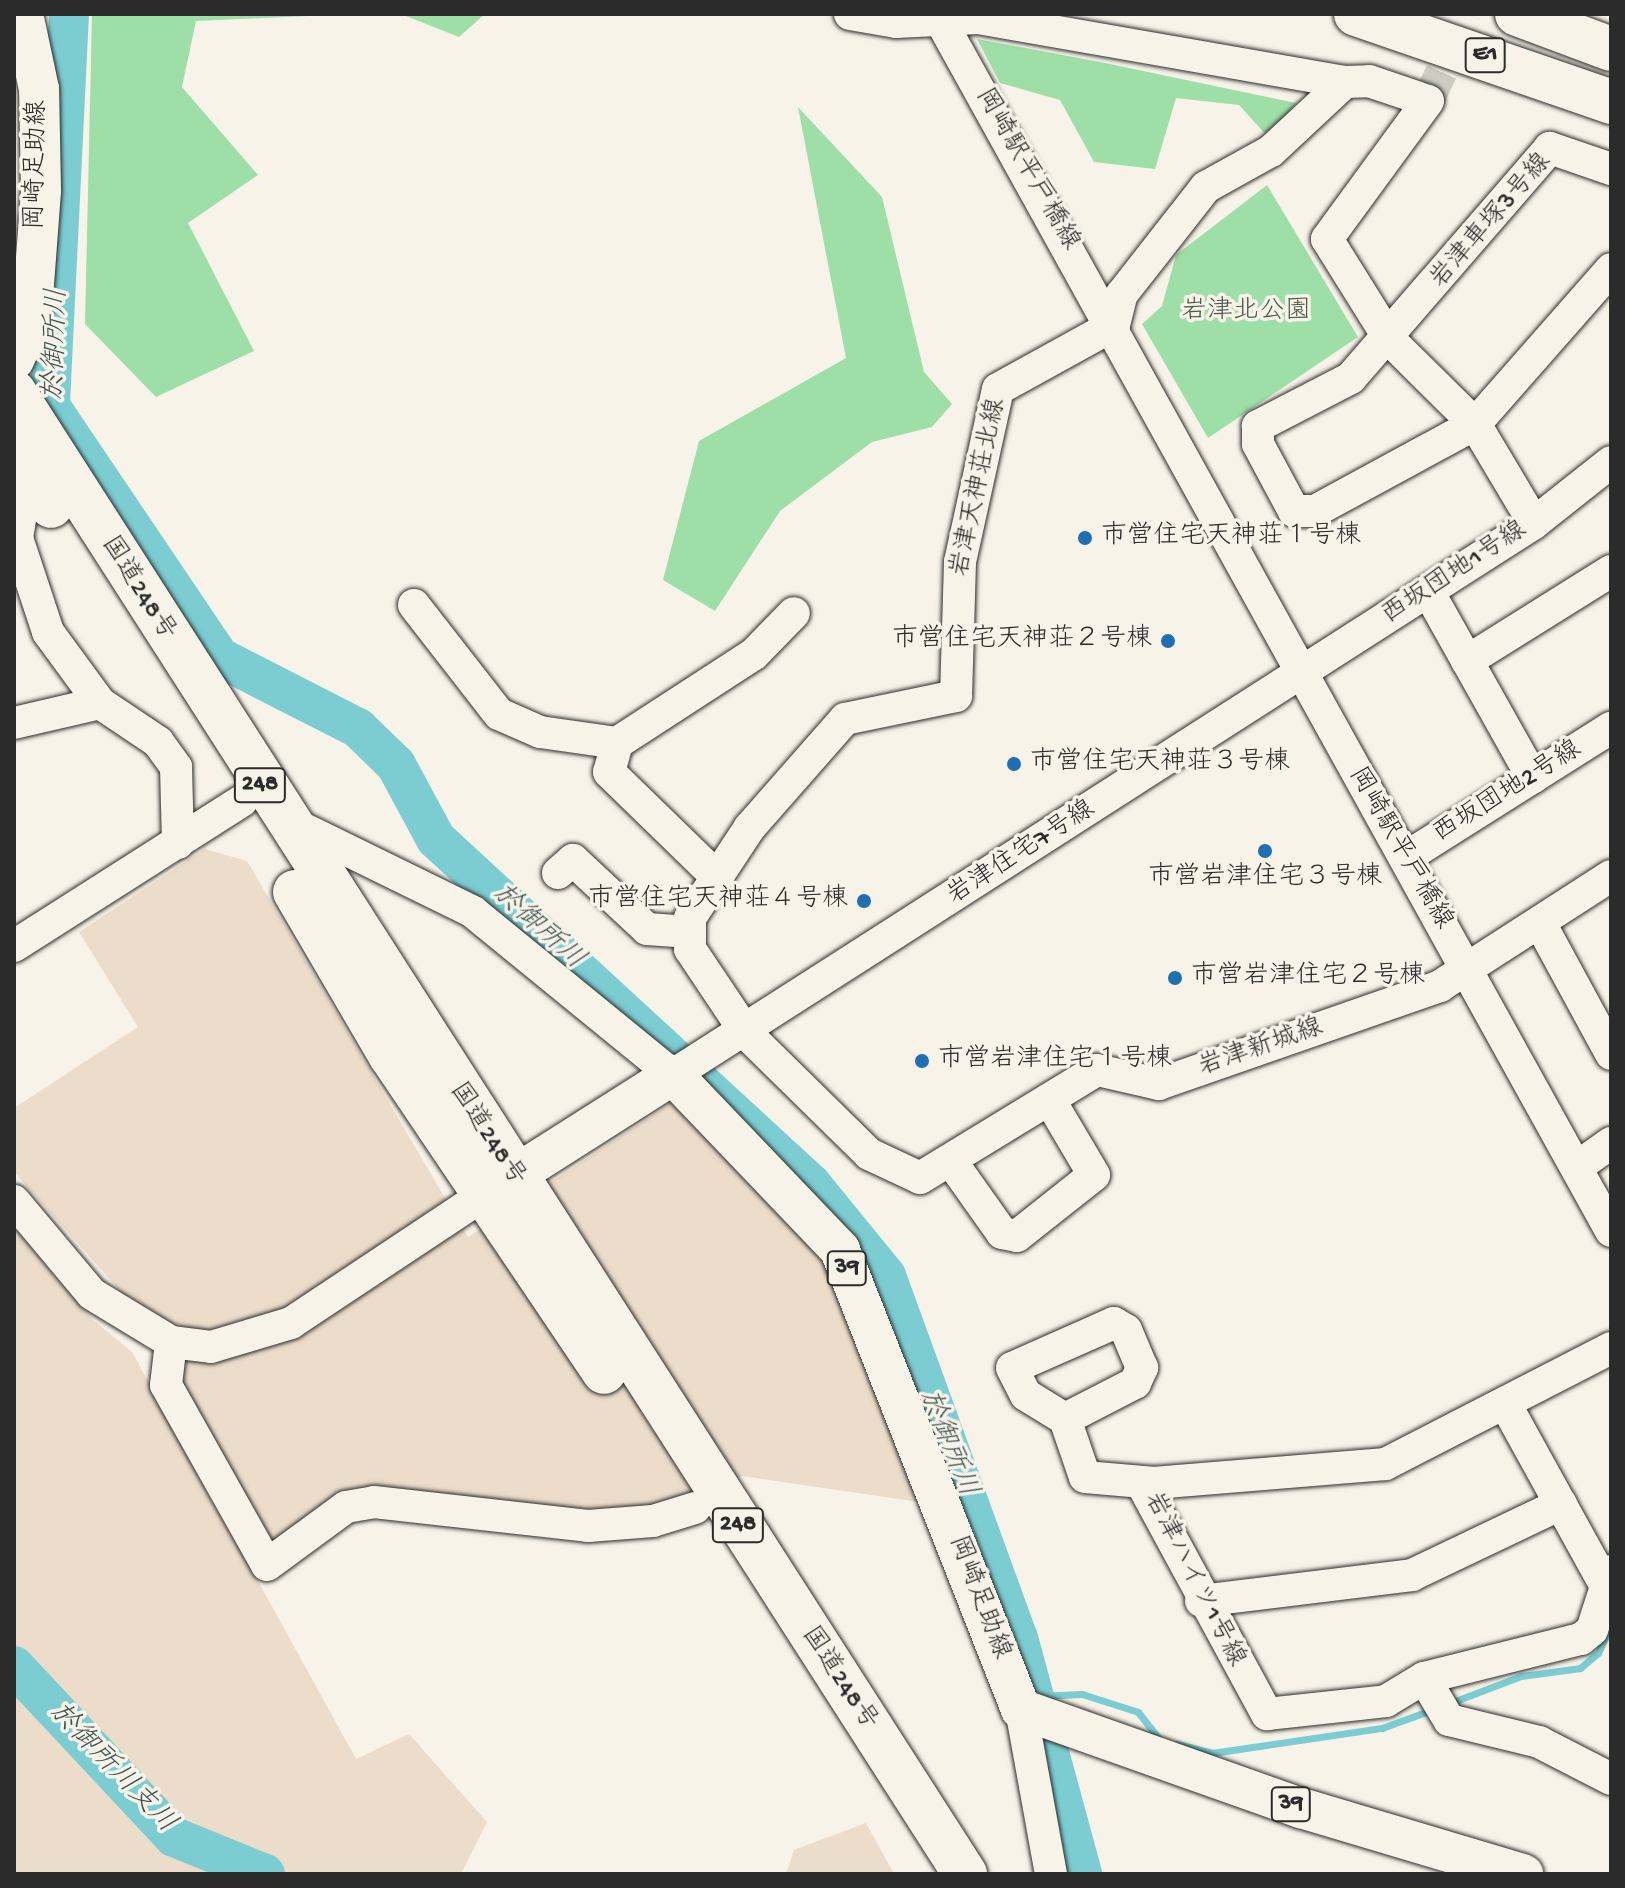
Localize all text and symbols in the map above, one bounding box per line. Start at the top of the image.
road number: E1 [1463,35,1507,75]
street label: 岡崎駅平戸橋線 [967,83,1085,257]
street label: 岡崎足助線 [21,100,55,230]
street label: 岩津車塚3号線 [1425,148,1559,296]
water label: 於御所川 [38,287,76,401]
park label: 岩津北公園 [1181,297,1311,329]
street label: 岩津天神荘北線 [946,396,1014,580]
street label: 西坂団地1号線 [1377,516,1533,632]
place label: 市営住宅天神荘１号棟 [1101,522,1361,554]
marker: 市営住宅天神荘１号棟 [1076,529,1094,547]
street label: 国道248号 [93,531,181,647]
place label: 市営住宅天神荘２号棟 [892,625,1152,657]
marker: 市営住宅天神荘２号棟 [1159,632,1177,650]
street label: 西坂団地2号線 [1428,735,1588,851]
place label: 市営住宅天神荘３号棟 [1030,748,1290,780]
marker: 市営住宅天神荘３号棟 [1005,755,1023,773]
street label: 岡崎駅平戸橋線 [1340,762,1458,936]
road number: 248 [232,765,288,805]
street label: 岩津住宅7号線 [942,795,1102,913]
marker: 市営岩津住宅３号棟 [1256,842,1274,860]
place label: 市営岩津住宅３号棟 [1148,863,1382,895]
water label: 於御所川 [485,878,591,978]
place label: 市営住宅天神荘４号棟 [588,885,848,917]
marker: 市営住宅天神荘４号棟 [855,892,873,910]
place label: 市営岩津住宅２号棟 [1191,962,1425,994]
marker: 市営岩津住宅２号棟 [1166,969,1184,987]
street label: 岩津新城線 [1194,1013,1328,1085]
place label: 市営岩津住宅１号棟 [938,1045,1172,1077]
marker: 市営岩津住宅１号棟 [913,1052,931,1070]
street label: 国道248号 [441,1077,531,1193]
road number: 39 [825,1248,869,1288]
water label: 於御所川 [910,1386,984,1502]
street label: 岩津ハイツ1号線 [1135,1487,1251,1673]
road number: 248 [710,1505,766,1545]
street label: 岡崎足助線 [940,1532,1016,1664]
street label: 国道248号 [793,1621,883,1737]
water label: 於御所川支川 [42,1697,182,1841]
road number: 39 [1269,1784,1313,1824]

